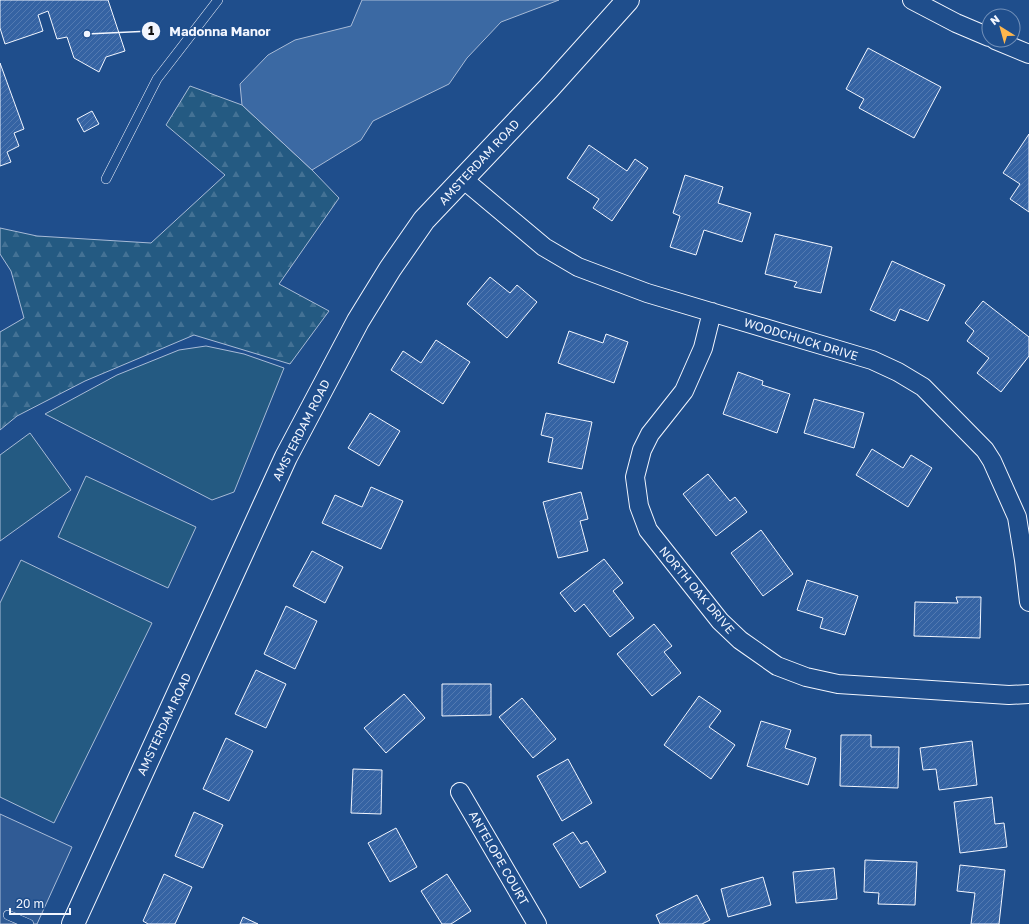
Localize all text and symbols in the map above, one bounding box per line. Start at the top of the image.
north arrow [981,8,1021,48]
text: N [987,12,1002,27]
callout: Madonna Manor [141,19,279,44]
text: 1 [148,23,154,38]
text: Madonna Manor [169,23,271,39]
street label: AMSTERDAM ROAD [435,116,523,208]
street label: WOODCHUCK DRIVE [742,314,860,364]
street label: AMSTERDAM ROAD [269,377,333,483]
street label: NORTH OAK DRIVE [656,543,738,637]
street label: AMSTERDAM ROAD [134,670,194,778]
street label: ANTELOPE COURT [466,808,532,908]
scale bar [10,890,70,916]
text: 20 m [16,896,44,911]

